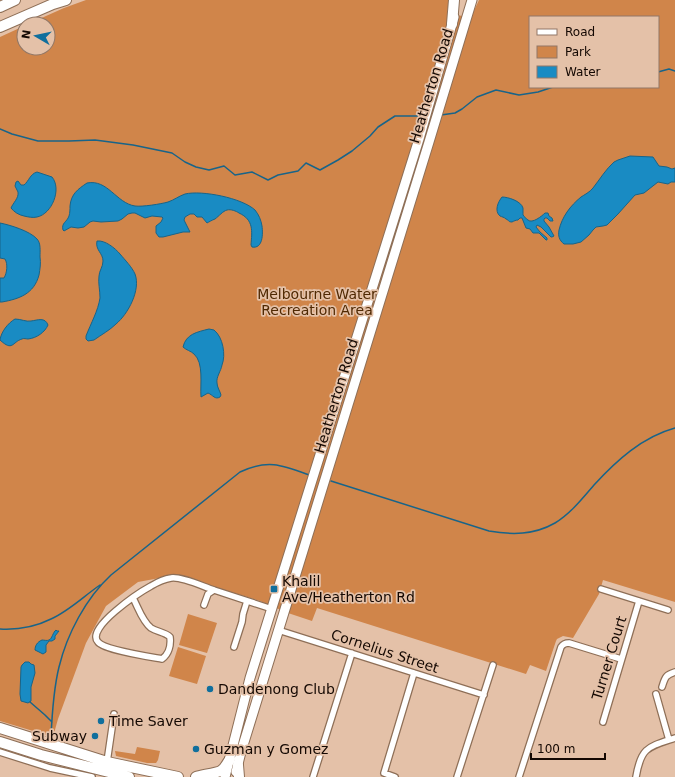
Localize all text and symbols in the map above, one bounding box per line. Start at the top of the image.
north arrow [16,16,56,56]
legend [529,16,659,88]
text: Road [565,25,595,39]
street label: Heatherton Road [406,27,456,145]
text: N [19,29,34,40]
text: Park [565,45,591,59]
text: Water [565,65,601,79]
park label: Melbourne Water Recreation Area [257,286,377,318]
street label: Heatherton Road [311,337,361,455]
place label: Khalil Ave/Heatherton Rd [282,573,415,605]
marker: Khalil Ave/Heatherton Rd [269,584,279,594]
street label: Turner Court [588,614,630,703]
street label: Cornelius Street [329,626,441,676]
place label: Dandenong Club [218,681,335,697]
marker: Dandenong Club [205,684,215,694]
place label: Time Saver [108,713,188,729]
marker: Time Saver [96,716,106,726]
place label: Subway [32,728,87,744]
marker: Subway [90,731,100,741]
scale bar [531,735,605,761]
place label: Guzman y Gomez [204,741,328,757]
text: 100 m [537,742,575,756]
marker: Guzman y Gomez [191,744,201,754]

